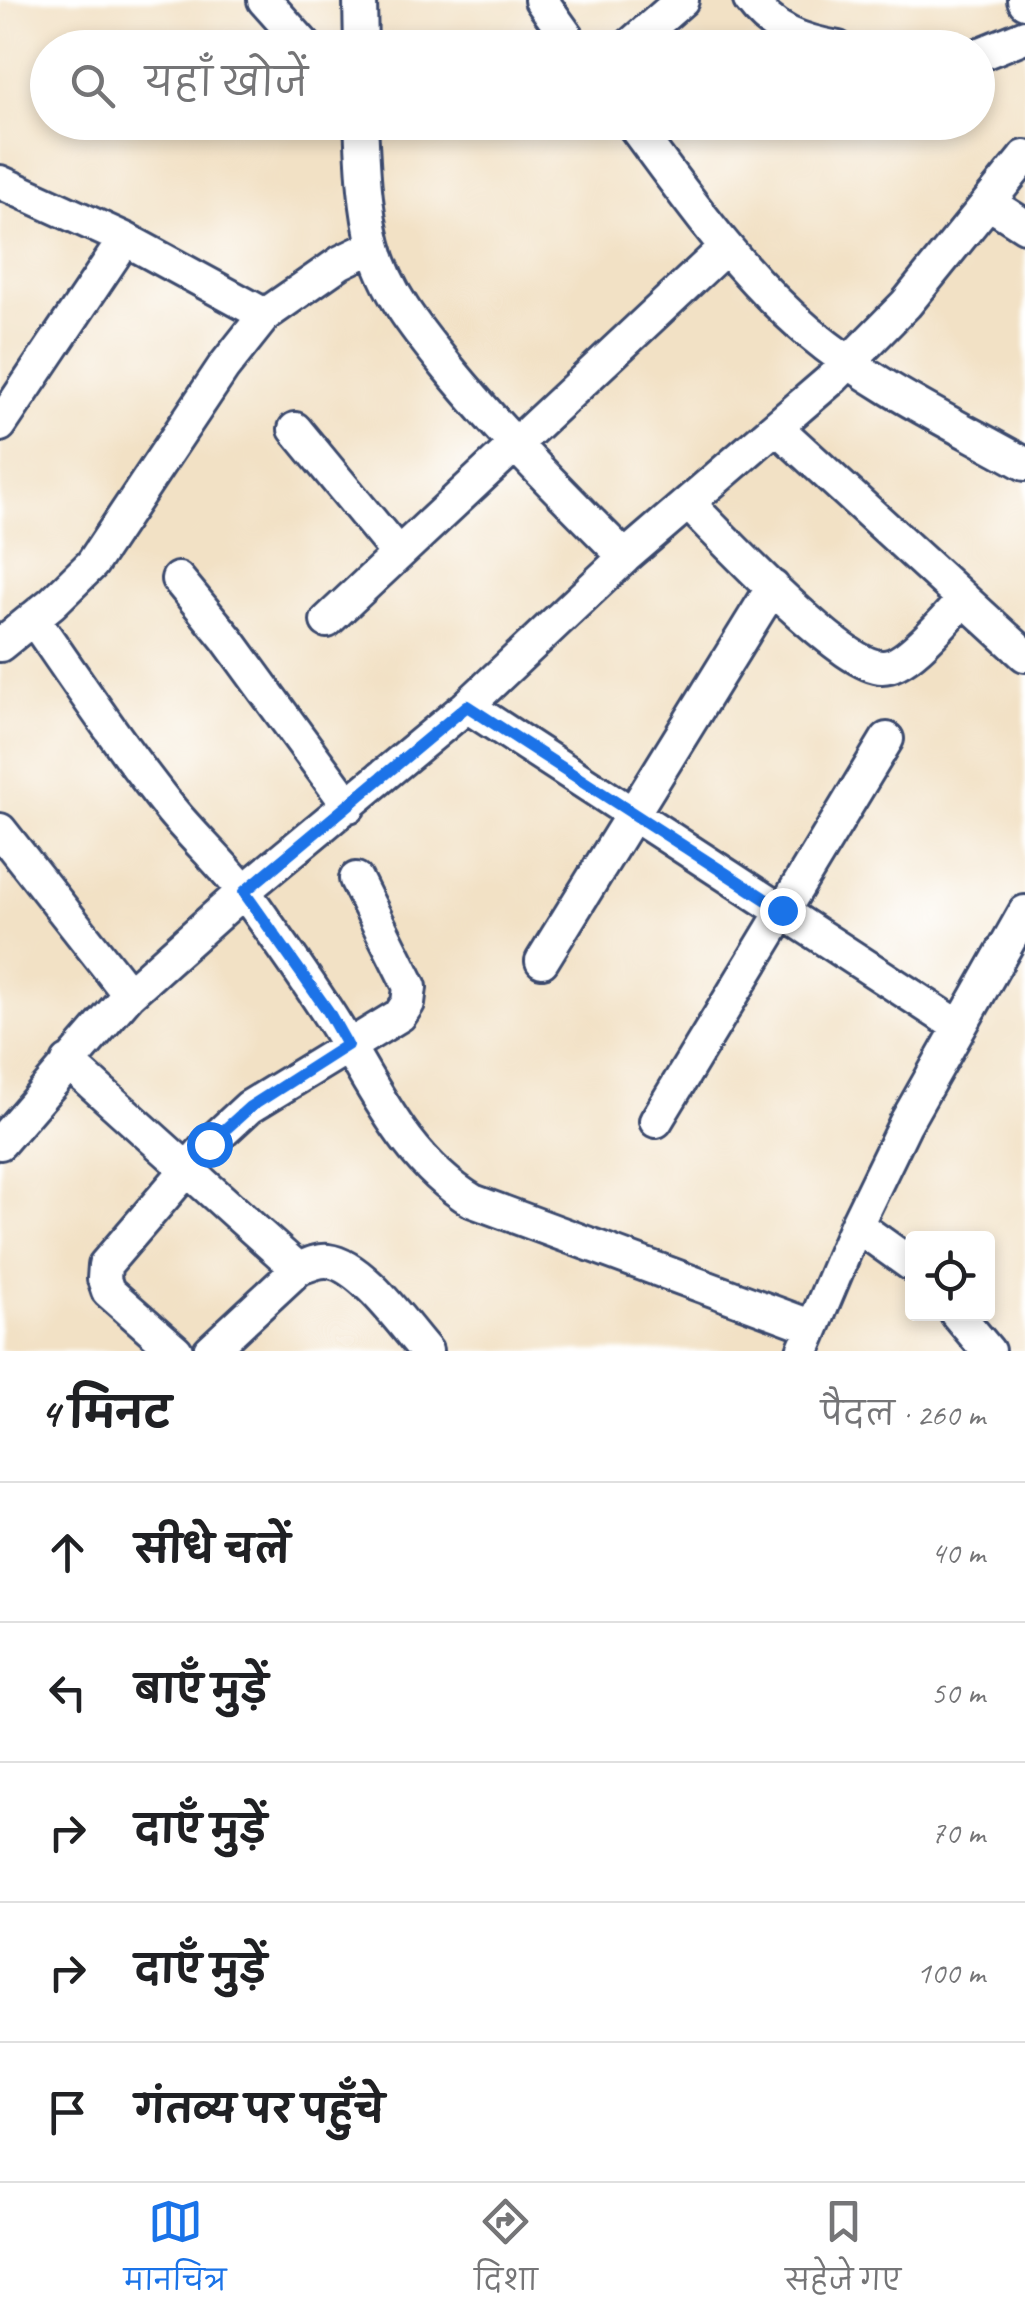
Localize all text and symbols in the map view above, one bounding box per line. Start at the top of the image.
search box [30,30,995,140]
icon: search [65,58,120,113]
text: यहाँ खोजें [145,59,308,106]
route end [760,888,806,934]
route start [187,1122,233,1168]
map controls [905,1231,995,1321]
button: locate [905,1231,995,1321]
text: 4 मिनट [40,1387,171,1440]
text: पैदल · 260 m [821,1394,985,1435]
icon: ahead [40,1525,95,1580]
text: सीधे चलें [135,1526,290,1573]
text: 40 m [931,1532,985,1573]
icon: left [40,1665,95,1720]
text: बाएँ मुड़ें [135,1666,268,1713]
text: 50 m [931,1672,985,1713]
icon: right [40,1805,95,1860]
text: दाएँ मुड़ें [135,1806,267,1853]
text: 70 m [931,1812,985,1853]
icon: right [40,1945,95,2000]
text: दाएँ मुड़ें [135,1946,267,1993]
text: 100 m [916,1952,985,1993]
icon: arrive [40,2085,95,2140]
text: गंतव्य पर पहुँचे [135,2086,384,2133]
tab: मानचित्र [124,2194,227,2311]
tab: दिशा [474,2194,538,2311]
tab: सहेजे गए [785,2194,901,2311]

